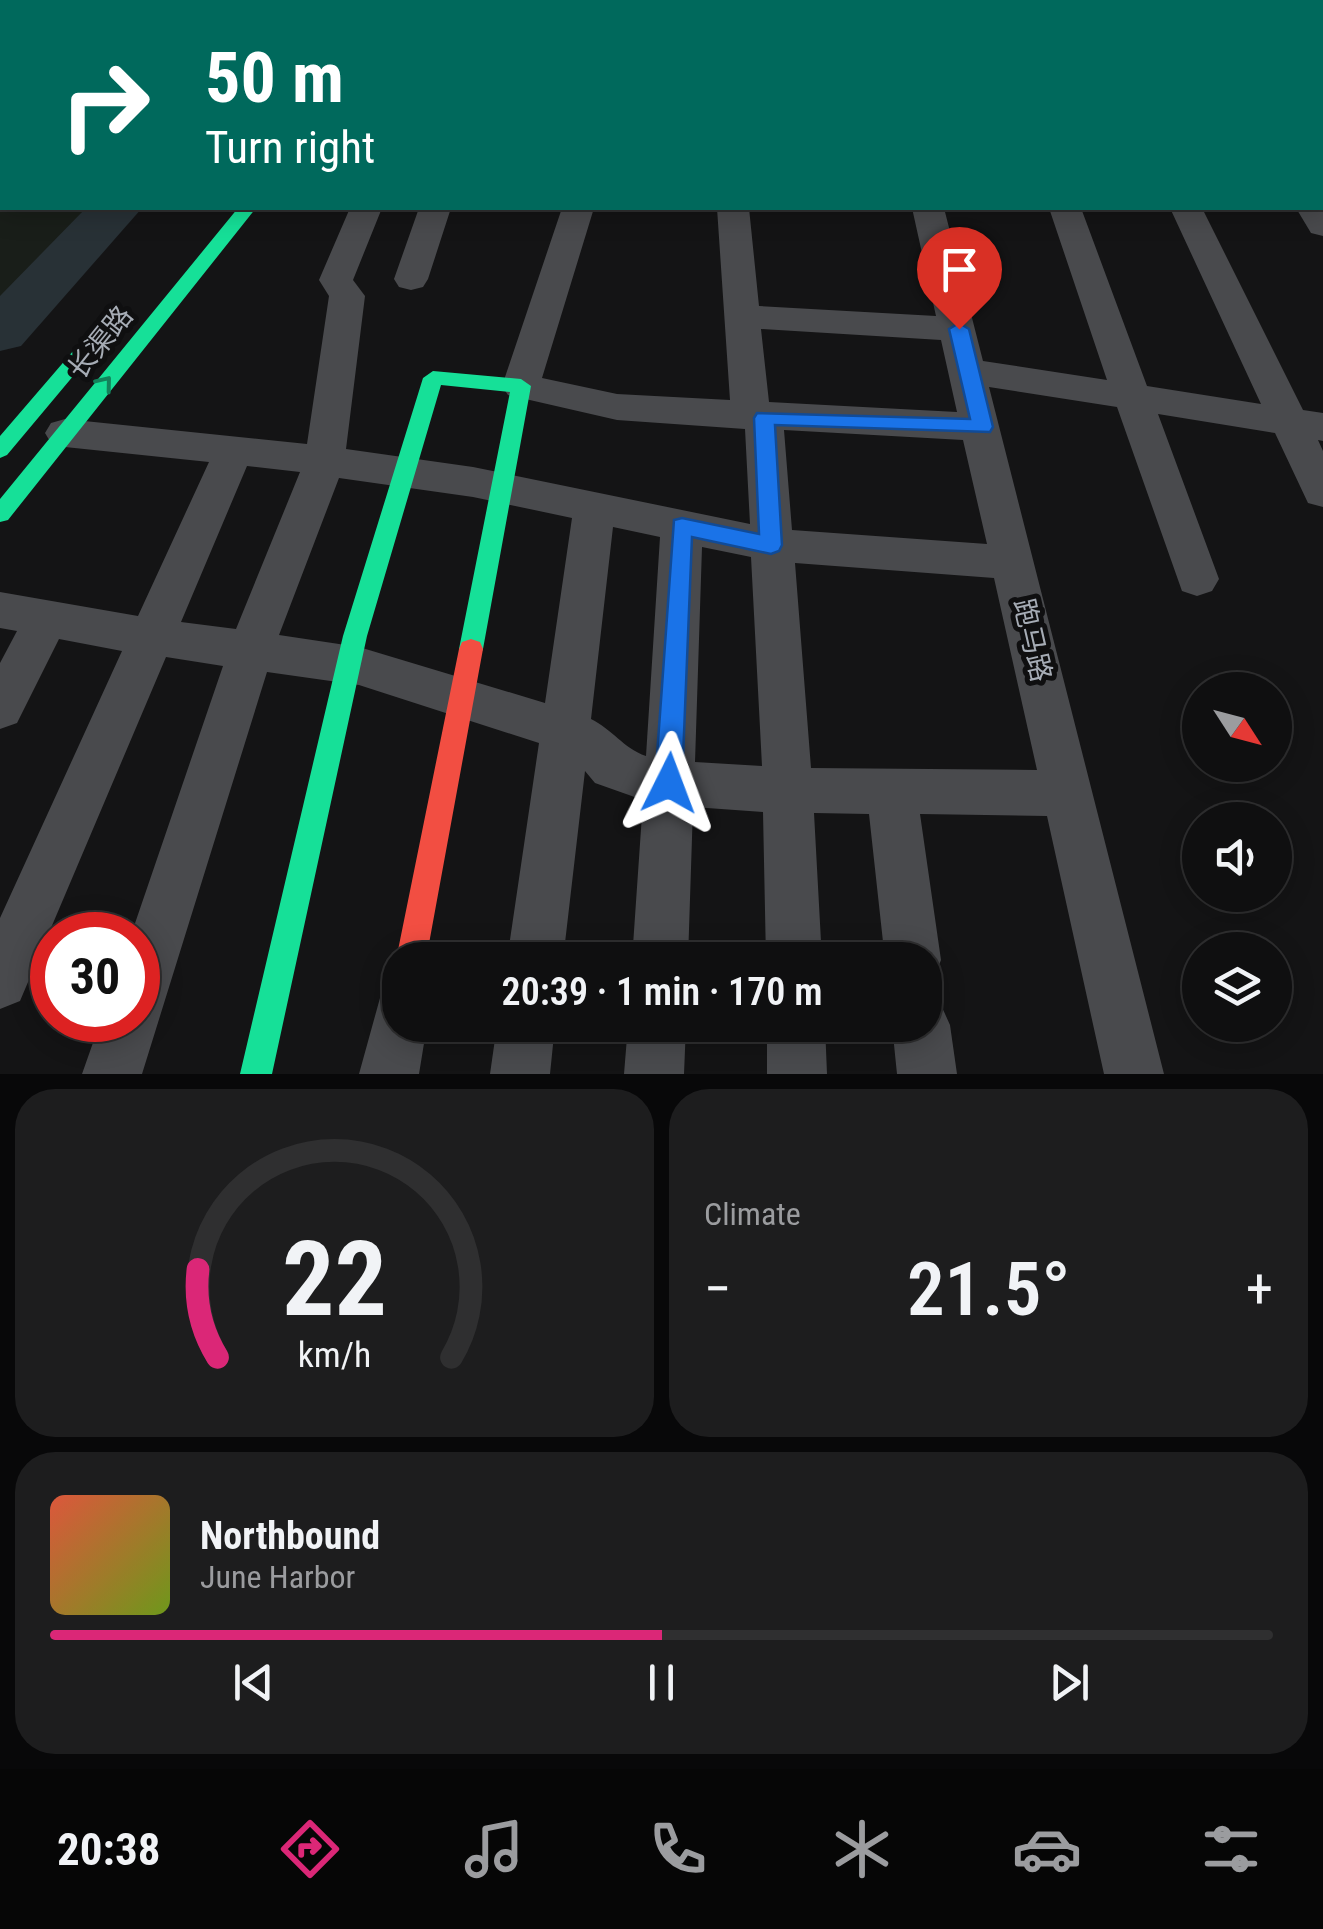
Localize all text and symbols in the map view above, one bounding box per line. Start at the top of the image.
text: 50 m [205,37,344,119]
icon: right [40,40,170,170]
text: Turn right [205,121,375,174]
pin [917,227,1002,330]
icon: arrive [932,242,987,297]
street label: 长渠路 [61,299,140,385]
one-way arrow [93,377,111,395]
street label: 跑马路 [1007,595,1058,685]
north arrow [1182,672,1292,782]
map controls [1182,672,1292,1042]
position arrow [617,731,721,835]
button: sound [1182,802,1292,912]
speed limit sign: 30 [30,912,160,1042]
button: layers [1182,932,1292,1042]
text: 20:39 · 1 min · 170 m [502,970,822,1014]
text: Climate [704,1195,801,1233]
text: 22 [282,1219,387,1340]
text: 21.5° [907,1245,1070,1333]
text: − [704,1257,732,1321]
text: + [1246,1257,1273,1321]
text: km/h [298,1334,371,1376]
text: Northbound [200,1514,380,1558]
text: June Harbor [200,1558,355,1596]
icon: previous [226,1655,281,1710]
icon: pause [634,1655,689,1710]
icon: next [1042,1655,1097,1710]
icon: directions [275,1814,345,1884]
icon: music [459,1814,529,1884]
icon: phone [643,1814,713,1884]
icon: climate [827,1814,897,1884]
icon: car [1012,1814,1082,1884]
icon: filters [1196,1814,1266,1884]
text: 20:38 [57,1823,160,1876]

